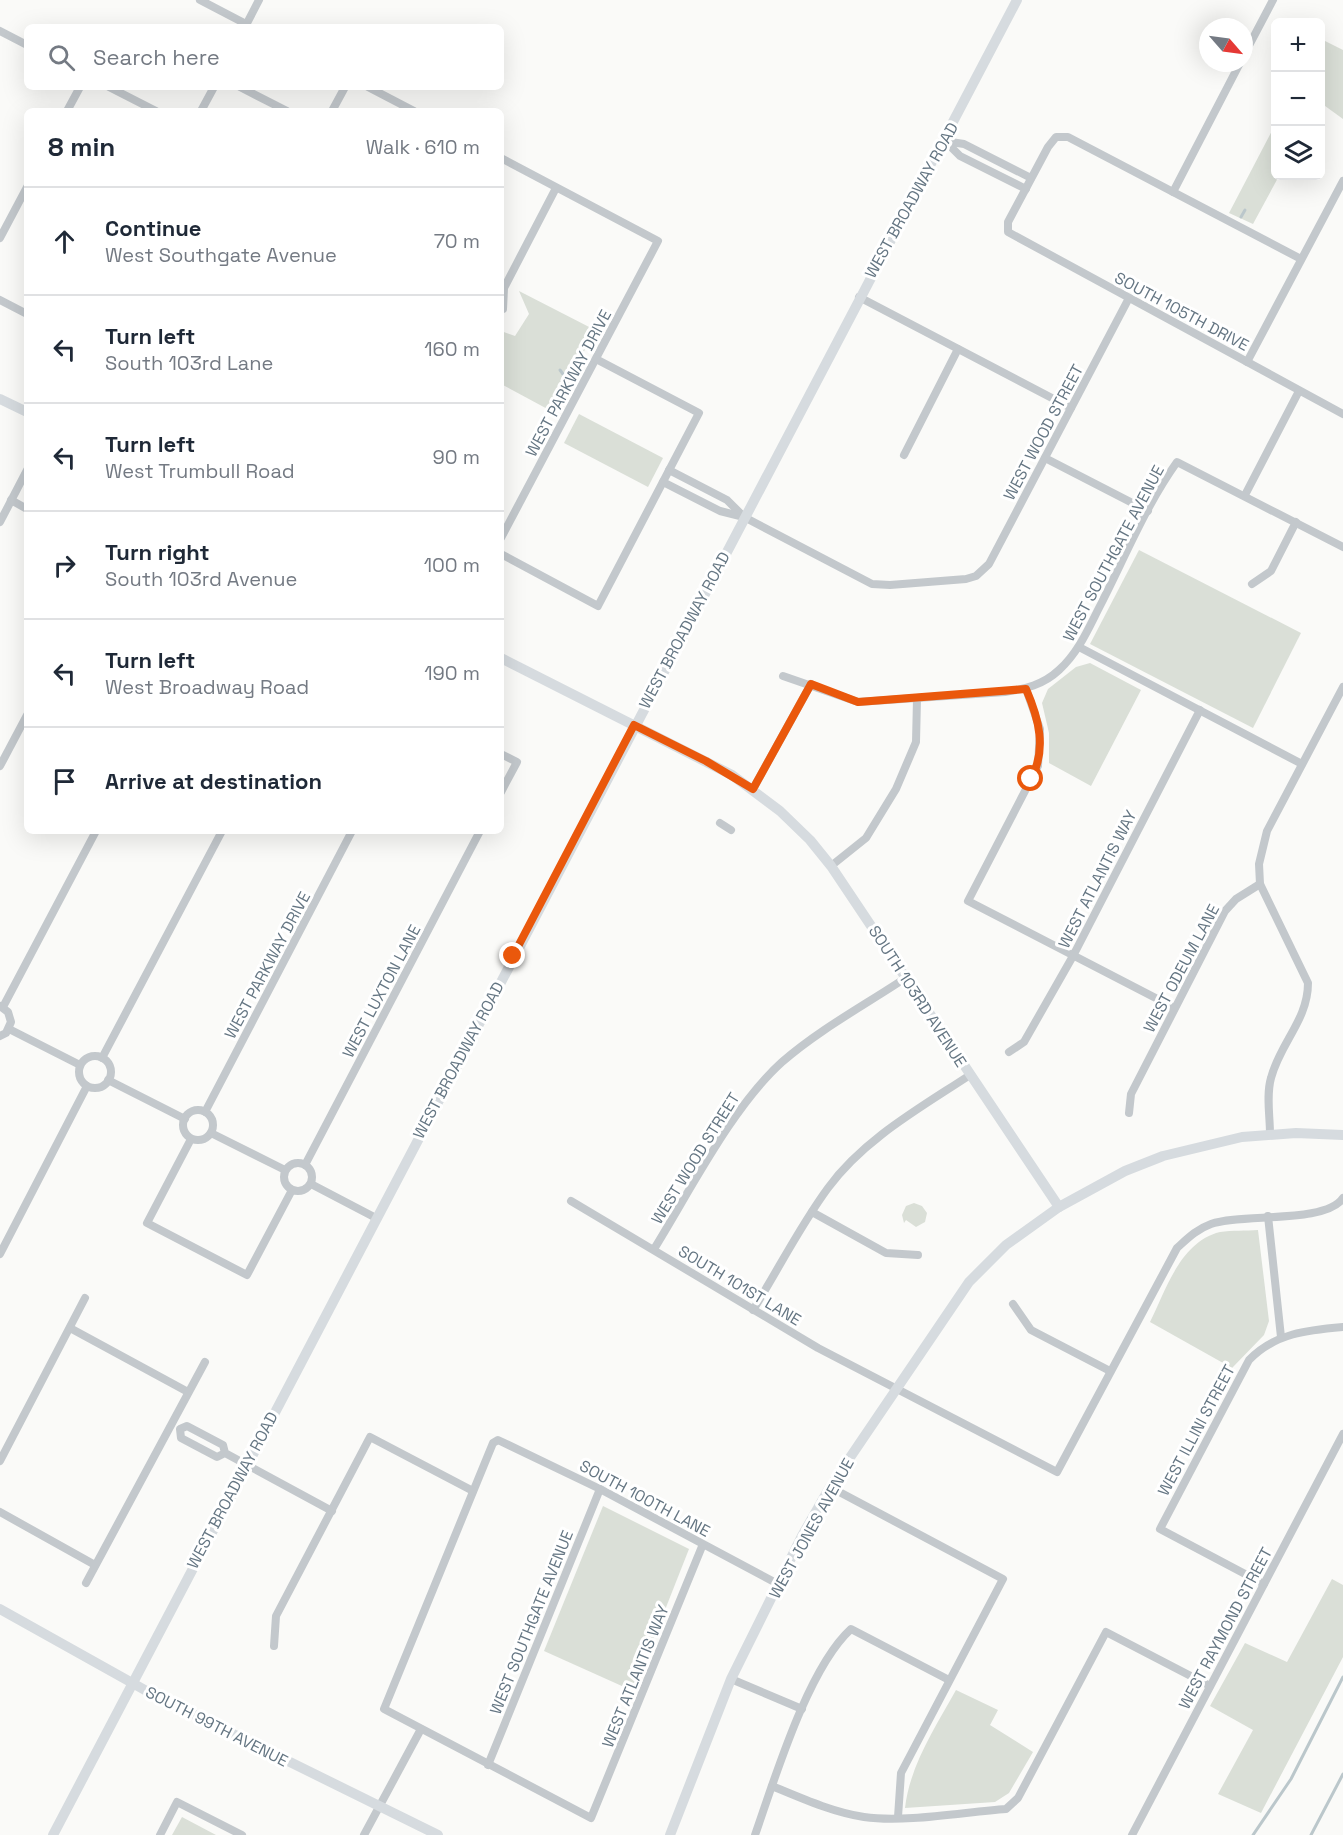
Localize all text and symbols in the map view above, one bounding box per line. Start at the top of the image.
north arrow [1199,18,1253,72]
map controls [1271,18,1325,180]
button: + [1271,18,1325,72]
search box [24,24,504,90]
icon: search [45,41,78,74]
text: Search here [93,43,220,71]
button: − [1271,72,1325,126]
street label: WEST BROADWAY ROAD [860,119,963,282]
button: layers [1271,126,1325,180]
text: 8 min [48,130,115,164]
text: Walk · 610 m [366,134,480,160]
text: Continue [105,214,201,242]
icon: ahead [48,225,81,258]
text: 70 m [434,228,480,254]
text: West Southgate Avenue [105,242,337,268]
street label: SOUTH 105TH DRIVE [1111,267,1253,356]
street label: WEST PARKWAY DRIVE [521,306,616,460]
text: Turn left [105,322,195,350]
icon: left [48,333,81,366]
text: 160 m [424,336,480,362]
text: South 103rd Lane [105,350,273,376]
street label: WEST WOOD STREET [999,361,1088,504]
text: Turn left [105,430,195,458]
icon: left [48,441,81,474]
text: 90 m [433,444,480,470]
text: West Trumbull Road [105,458,295,484]
street label: WEST SOUTHGATE AVENUE [1058,461,1169,645]
text: Turn right [105,538,210,566]
street label: WEST BROADWAY ROAD [634,548,735,712]
icon: right [48,549,81,582]
text: 100 m [424,552,480,578]
text: South 103rd Avenue [105,566,297,592]
text: Turn left [105,646,195,674]
icon: left [48,657,81,690]
text: 190 m [424,660,480,686]
text: West Broadway Road [105,674,309,700]
icon: arrive [48,765,81,798]
route start [1017,765,1043,791]
text: Arrive at destination [105,767,322,795]
street label: WEST ATLANTIS WAY [1054,806,1141,952]
street label: WEST PARKWAY DRIVE [220,888,315,1042]
street label: WEST ODEUM LANE [1139,900,1224,1036]
street label: WEST LUXTON LANE [338,921,425,1061]
street label: SOUTH 103RD AVENUE [864,921,971,1071]
route end [499,942,525,968]
street label: WEST BROADWAY ROAD [408,978,509,1142]
street label: WEST WOOD STREET [646,1089,744,1228]
street label: SOUTH 101ST LANE [674,1240,805,1330]
street label: WEST ILLINI STREET [1153,1361,1240,1499]
street label: WEST BROADWAY ROAD [182,1408,283,1572]
street label: WEST JONES AVENUE [764,1454,859,1602]
street label: SOUTH 100TH LANE [576,1455,714,1542]
street label: WEST SOUTHGATE AVENUE [485,1527,578,1717]
street label: WEST RAYMOND STREET [1174,1544,1277,1713]
street label: WEST ATLANTIS WAY [597,1601,674,1751]
street label: SOUTH 99TH AVENUE [142,1681,291,1771]

